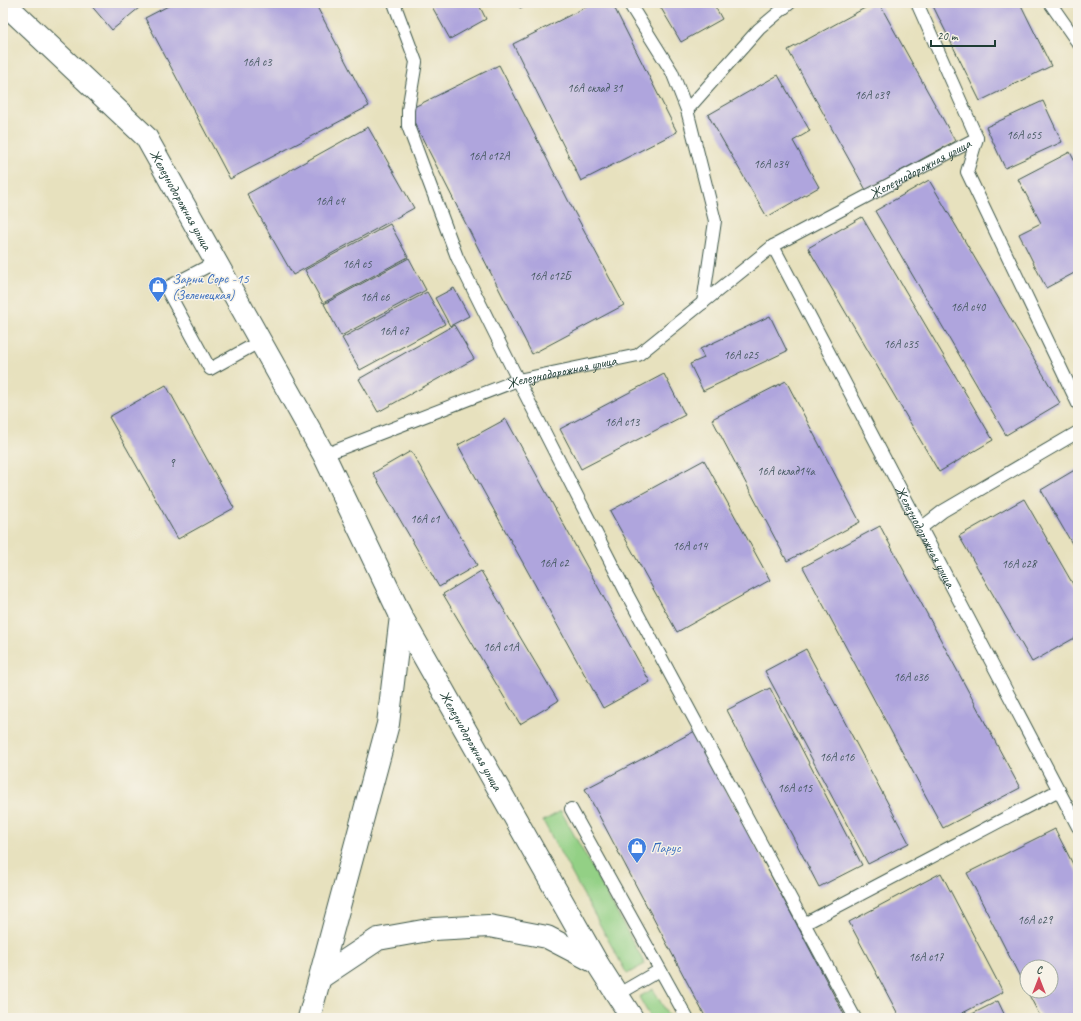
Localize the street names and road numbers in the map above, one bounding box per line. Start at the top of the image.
street label: Железнодорожная улица [866,135,974,203]
street label: Железнодорожная улица [146,146,216,254]
street label: Железнодорожная улица [504,352,619,393]
street label: Железнодорожная улица [891,483,959,591]
street label: Железнодорожная улица [436,687,506,795]

